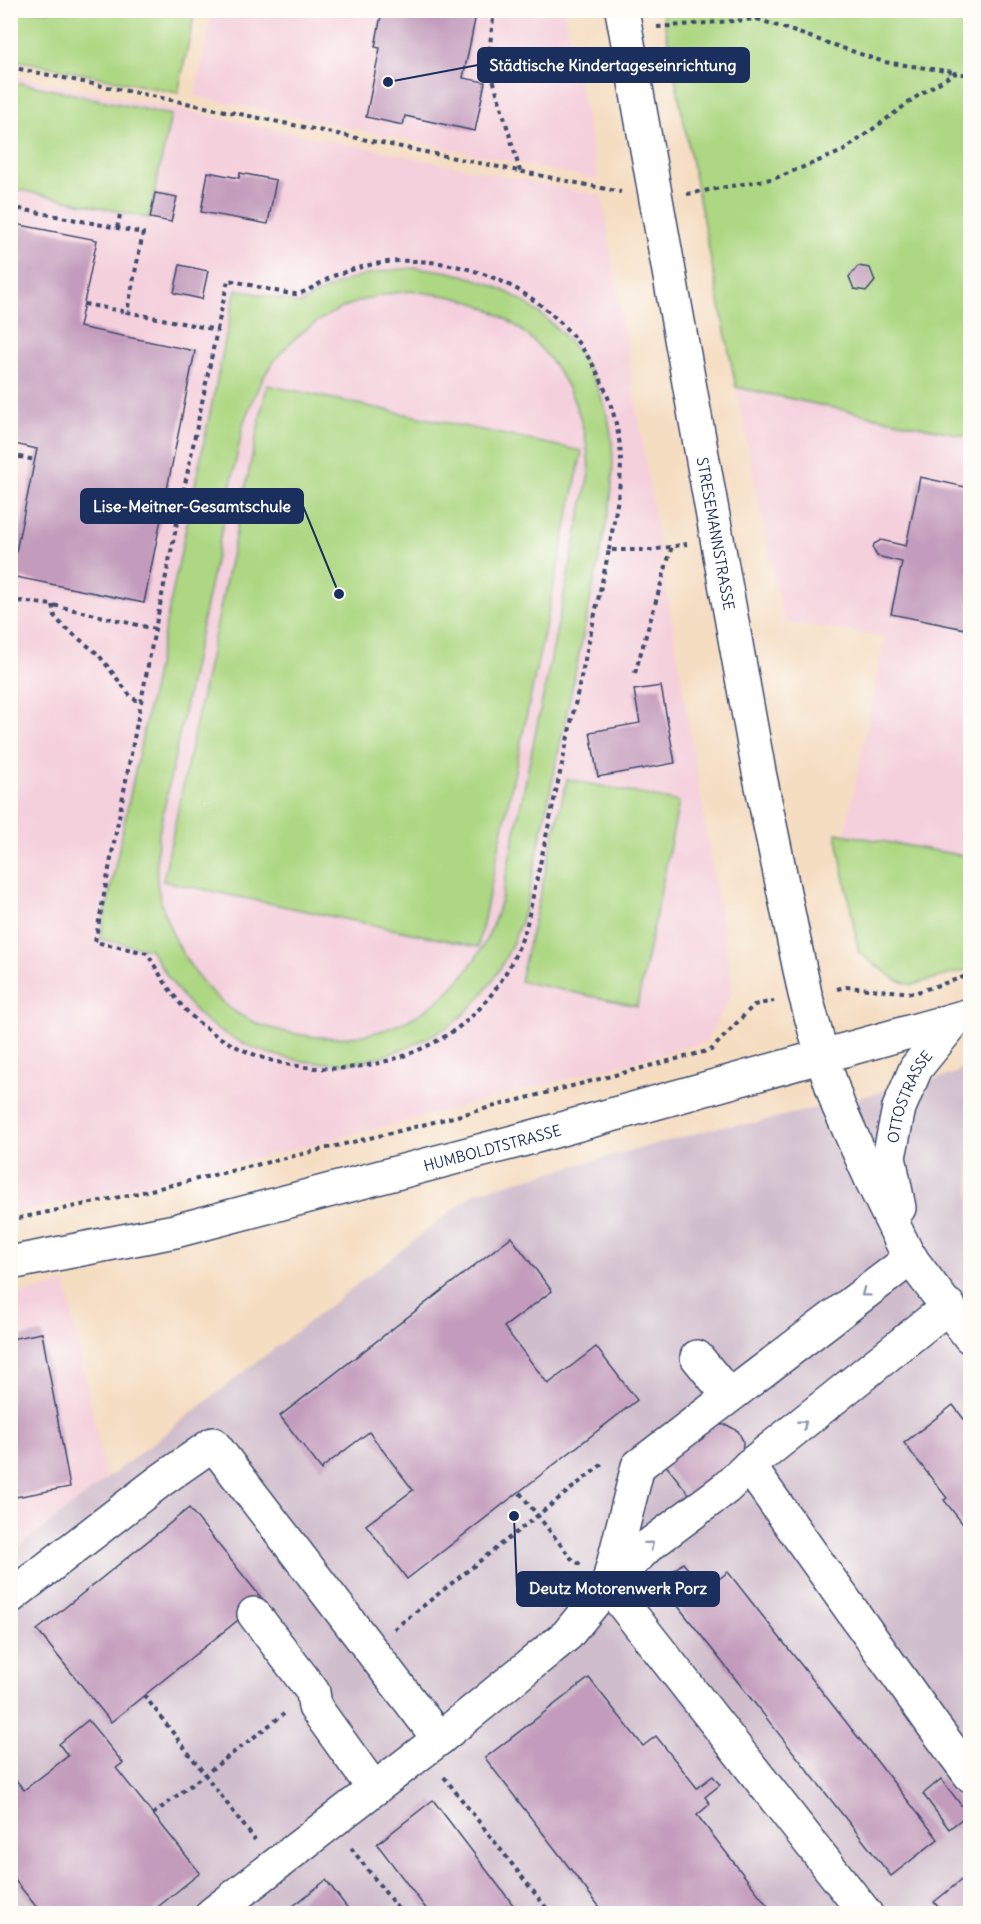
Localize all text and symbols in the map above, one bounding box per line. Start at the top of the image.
callout: Städtische Kindertageseinrichtung [478,48,749,82]
text: Städtische Kindertageseinrichtung [490,55,736,76]
street label: STRESEMANNSTRASSE [693,456,739,612]
callout: Lise-Meitner-Gesamtschule [81,489,303,523]
text: Lise-Meitner-Gesamtschule [93,496,291,516]
street label: OTTOSTRASSE [883,1046,936,1145]
street label: HUMBOLDTSTRASSE [421,1120,563,1175]
one-way arrow [860,1286,871,1297]
one-way arrow [796,1420,807,1431]
one-way arrow [643,1541,654,1552]
callout: Deutz Motorenwerk Porz [517,1572,719,1606]
text: Deutz Motorenwerk Porz [529,1578,707,1598]

